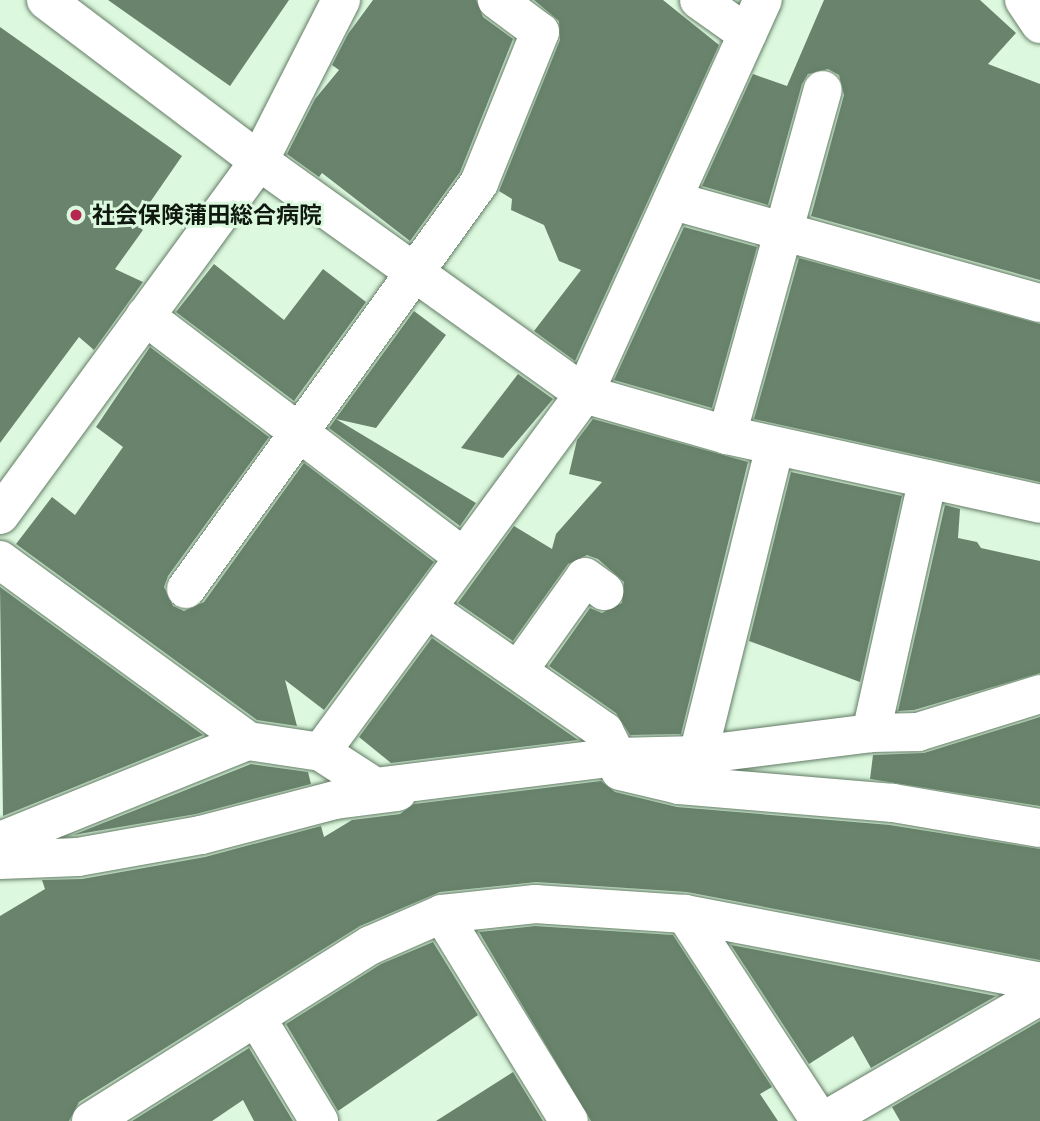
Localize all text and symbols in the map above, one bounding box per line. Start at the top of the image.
place label: 社会保険蒲田総合病院 [92,201,322,229]
marker: 社会保険蒲田総合病院 [66,205,86,225]

